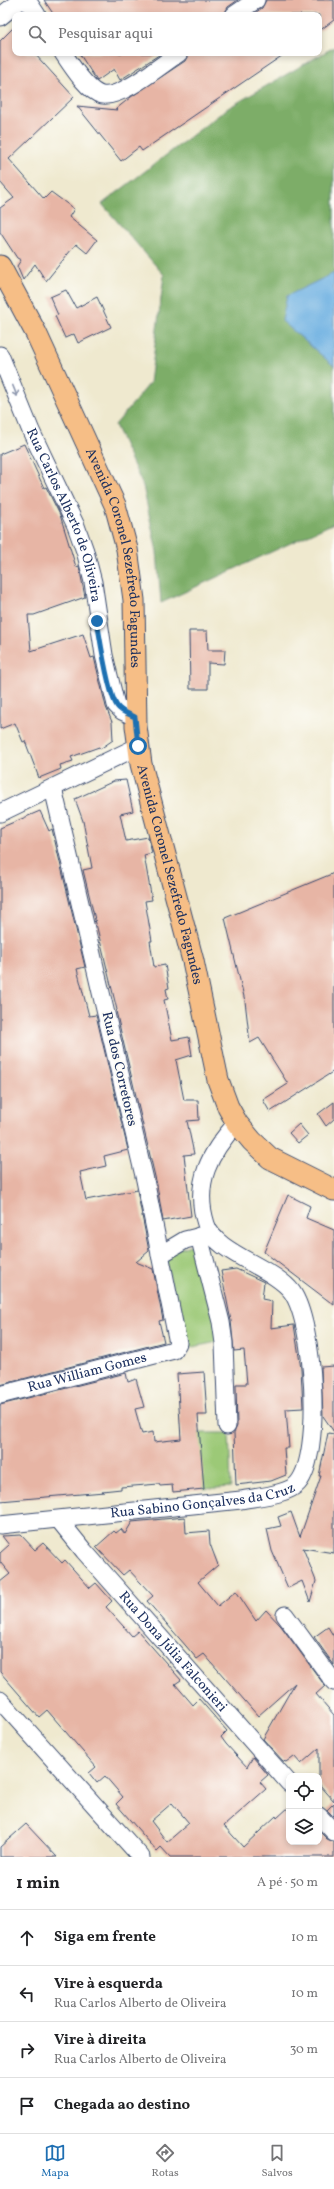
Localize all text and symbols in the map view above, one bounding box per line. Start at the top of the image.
search box [12,12,322,56]
icon: search [26,23,48,45]
text: Pesquisar aqui [58,24,153,45]
one-way arrow [12,384,20,396]
street label: Rua Carlos Alberto de Oliveira [22,425,105,603]
street label: Avenida Coronel Sezefredo Fagundes [81,445,145,668]
route end [88,612,106,630]
route start [129,737,147,755]
street label: Avenida Coronel Sezefredo Fagundes [132,762,207,986]
street label: Rua dos Corretores [97,1010,141,1128]
street label: Rua William Gomes [26,1348,149,1397]
street label: Rua Sabino Gonçalves da Cruz [109,1478,299,1523]
street label: Rua Dona Júlia Falconieri [114,1587,231,1716]
map controls [286,1773,322,1845]
button: locate [286,1773,322,1809]
button: layers [286,1809,322,1845]
text: 1 min [16,1872,60,1895]
text: A pé · 50 m [257,1874,318,1892]
icon: ahead [16,1927,38,1949]
text: Siga em frente [54,1927,156,1948]
text: 10 m [291,1929,318,1947]
text: Vire à esquerda [54,1974,163,1995]
icon: left [16,1983,38,2005]
text: 10 m [291,1985,318,2003]
text: Rua Carlos Alberto de Oliveira [54,1995,227,2013]
text: Vire à direita [54,2030,146,2051]
icon: right [16,2039,38,2061]
text: 30 m [290,2041,318,2059]
text: Rua Carlos Alberto de Oliveira [54,2051,227,2069]
icon: arrive [16,2095,38,2117]
text: Chegada ao destino [54,2095,190,2116]
tab: Mapa [41,2142,69,2181]
tab: Rotas [152,2142,179,2181]
tab: Salvos [262,2142,293,2181]

